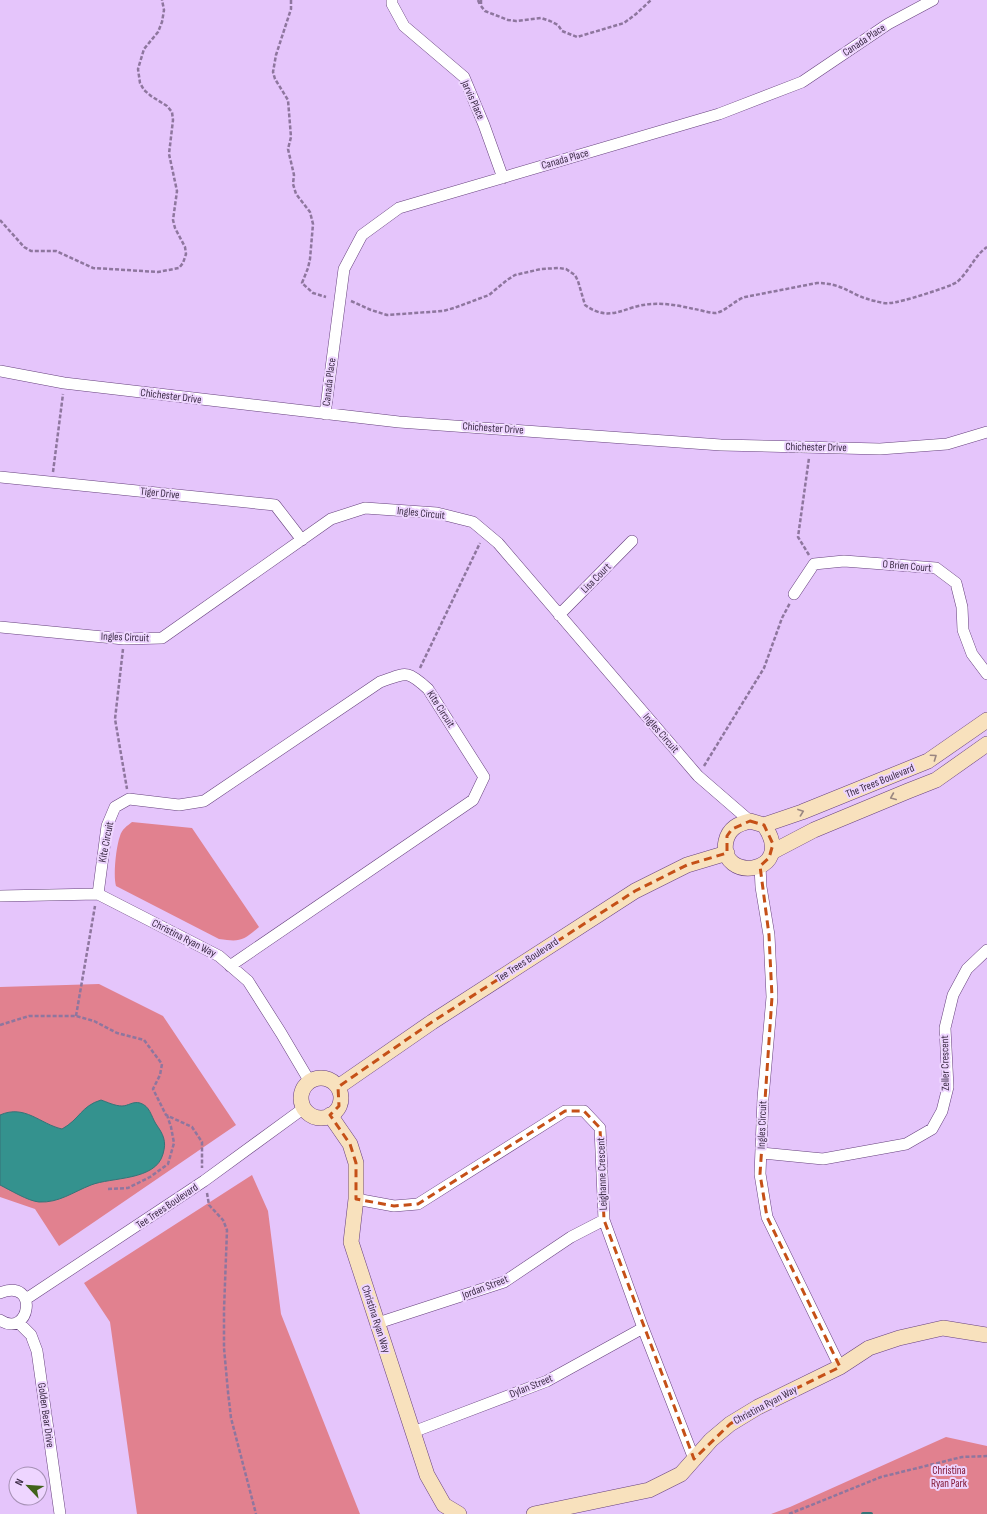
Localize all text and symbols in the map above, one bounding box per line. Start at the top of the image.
street label: Canada Place [840,21,888,59]
street label: Jarvis Place [458,78,487,122]
street label: Canada Place [540,146,590,172]
street label: Canada Place [320,357,338,407]
street label: Chichester Drive [140,386,202,406]
street label: Chichester Drive [462,419,524,437]
street label: Chichester Drive [785,440,847,454]
street label: Tiger Drive [140,484,180,502]
street label: Ingles Circuit [396,504,446,522]
street label: O Brien Court [882,557,933,575]
street label: Lisa Court [578,560,614,596]
street label: Ingles Circuit [101,630,150,644]
street label: Kite Circuit [424,688,458,730]
street label: Ingles Circuit [640,711,682,756]
one-way arrow [930,754,937,762]
street label: The Trees Boulevard [844,761,917,801]
one-way arrow [889,792,897,800]
one-way arrow [798,809,805,817]
street label: Kite Circuit [96,820,116,863]
street label: Christina Ryan Way [150,916,219,960]
street label: Tee Trees Boulevard [493,935,561,985]
street label: Zeller Crescent [938,1034,952,1091]
street label: Ingles Circuit [755,1100,769,1149]
street label: Leighanne Crescent [594,1137,610,1211]
street label: Tee Trees Boulevard [134,1180,201,1231]
street label: Jordan Street [459,1272,510,1302]
street label: Christina Ryan Way [359,1284,393,1355]
street label: Dylan Street [507,1371,555,1401]
street label: Golden Bear Drive [35,1382,57,1448]
street label: Christina Ryan Way [731,1382,800,1427]
park label: Christina Ryan Park [931,1464,968,1490]
north arrow [8,1466,48,1506]
text: N [12,1476,27,1487]

